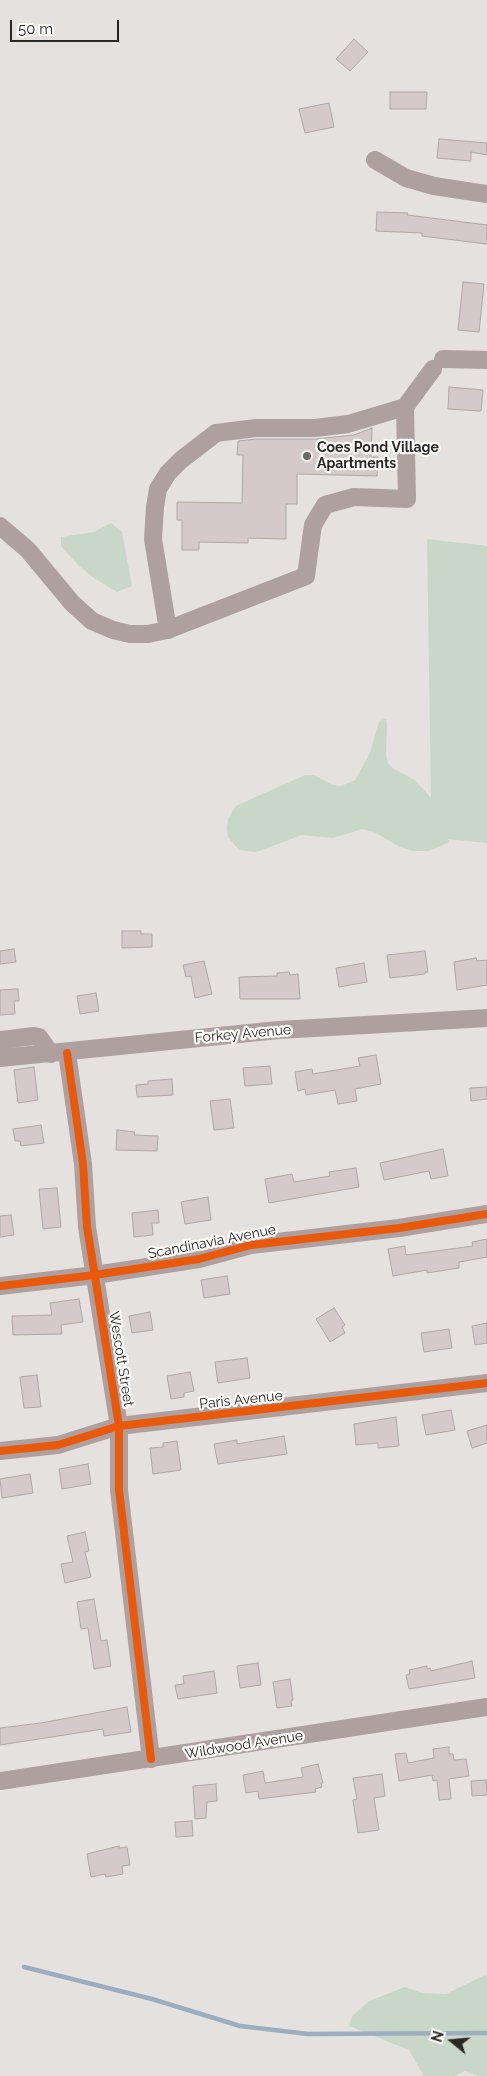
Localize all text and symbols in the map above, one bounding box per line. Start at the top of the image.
scale bar [12,10,121,42]
text: 50 m [18,20,53,38]
place label: Coes Pond Village Apartments [317,440,439,472]
marker: Coes Pond Village Apartments [301,450,313,462]
street label: Forkey Avenue [194,1021,292,1047]
street label: Scandinavia Avenue [147,1221,277,1263]
street label: Wescott Street [105,1310,137,1408]
street label: Paris Avenue [199,1387,283,1413]
street label: Wildwood Avenue [184,1727,304,1763]
north arrow [427,2016,477,2066]
text: N [428,2029,447,2044]

